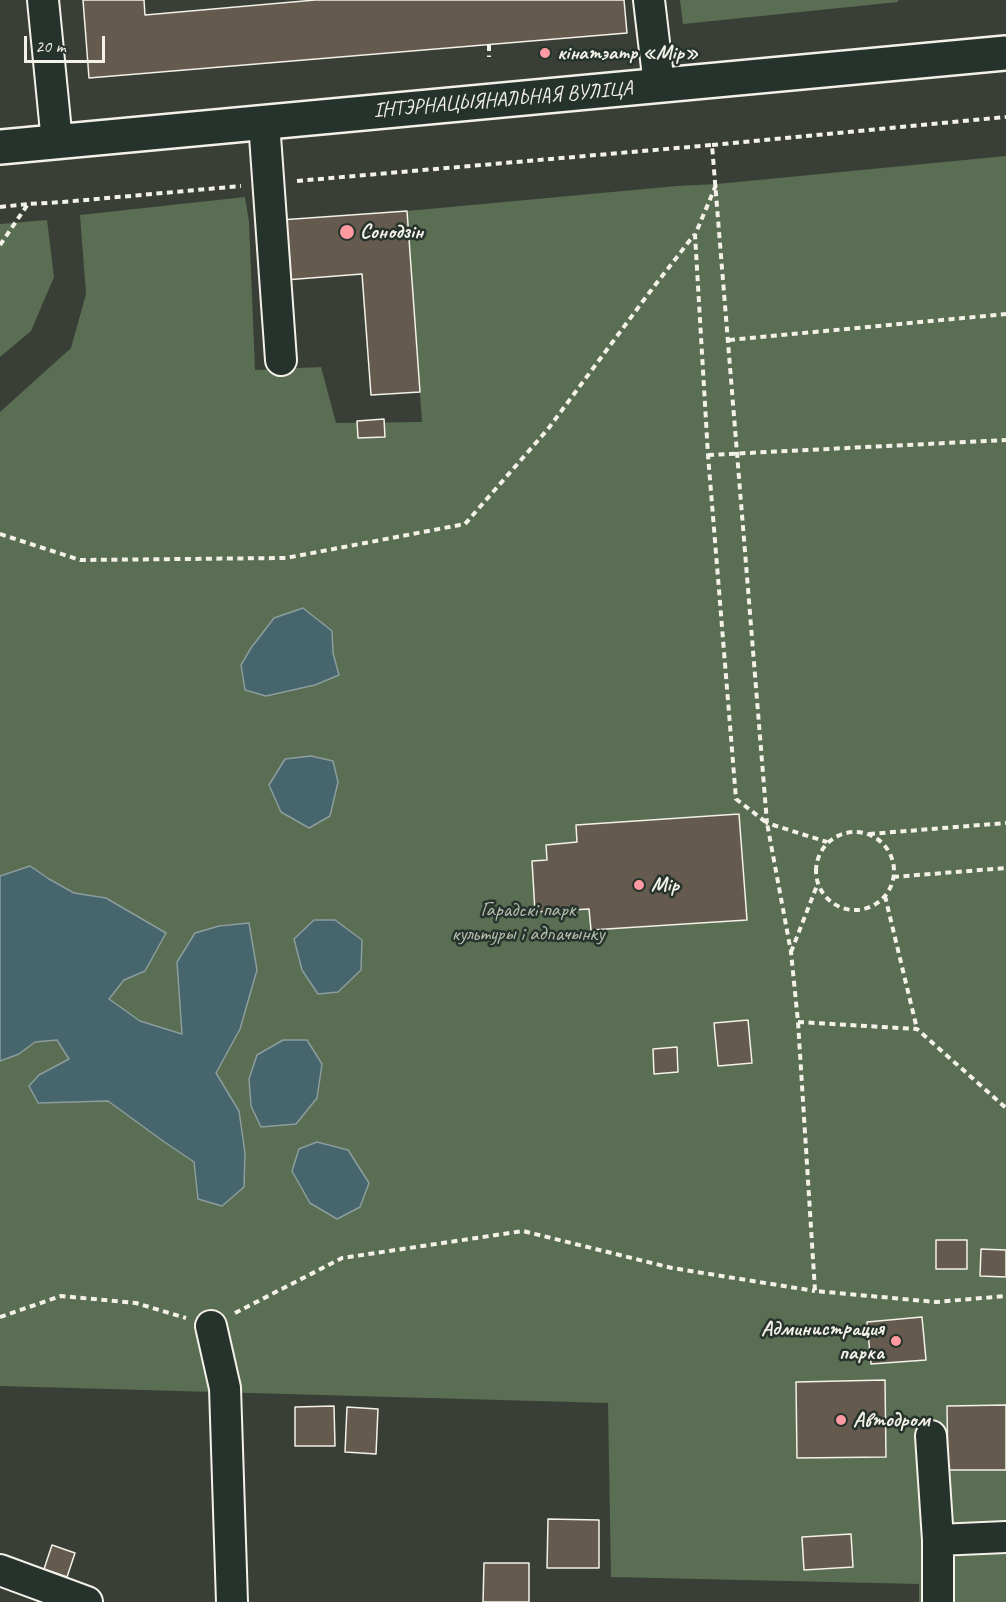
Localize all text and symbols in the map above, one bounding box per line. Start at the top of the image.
scale bar [27,24,108,62]
text: 20 m [35,35,66,57]
place label: кінатэатр «Мір» [557,40,698,66]
marker: кінатэатр «Мір» [538,46,552,60]
street label: ІНТЭРНАЦЫЯНАЛЬНАЯ ВУЛІЦА [372,76,634,124]
place label: Сонодзін [360,219,423,245]
marker: Сонодзін [338,223,356,241]
place label: Мір [651,872,679,898]
marker: Мір [632,878,646,892]
park label: Гарадскі парк культуры і адпачынку [452,897,604,947]
place label: Администрация парка [761,1316,884,1366]
marker: Администрация парка [889,1334,903,1348]
place label: Автодром [853,1407,930,1433]
marker: Автодром [834,1413,848,1427]

